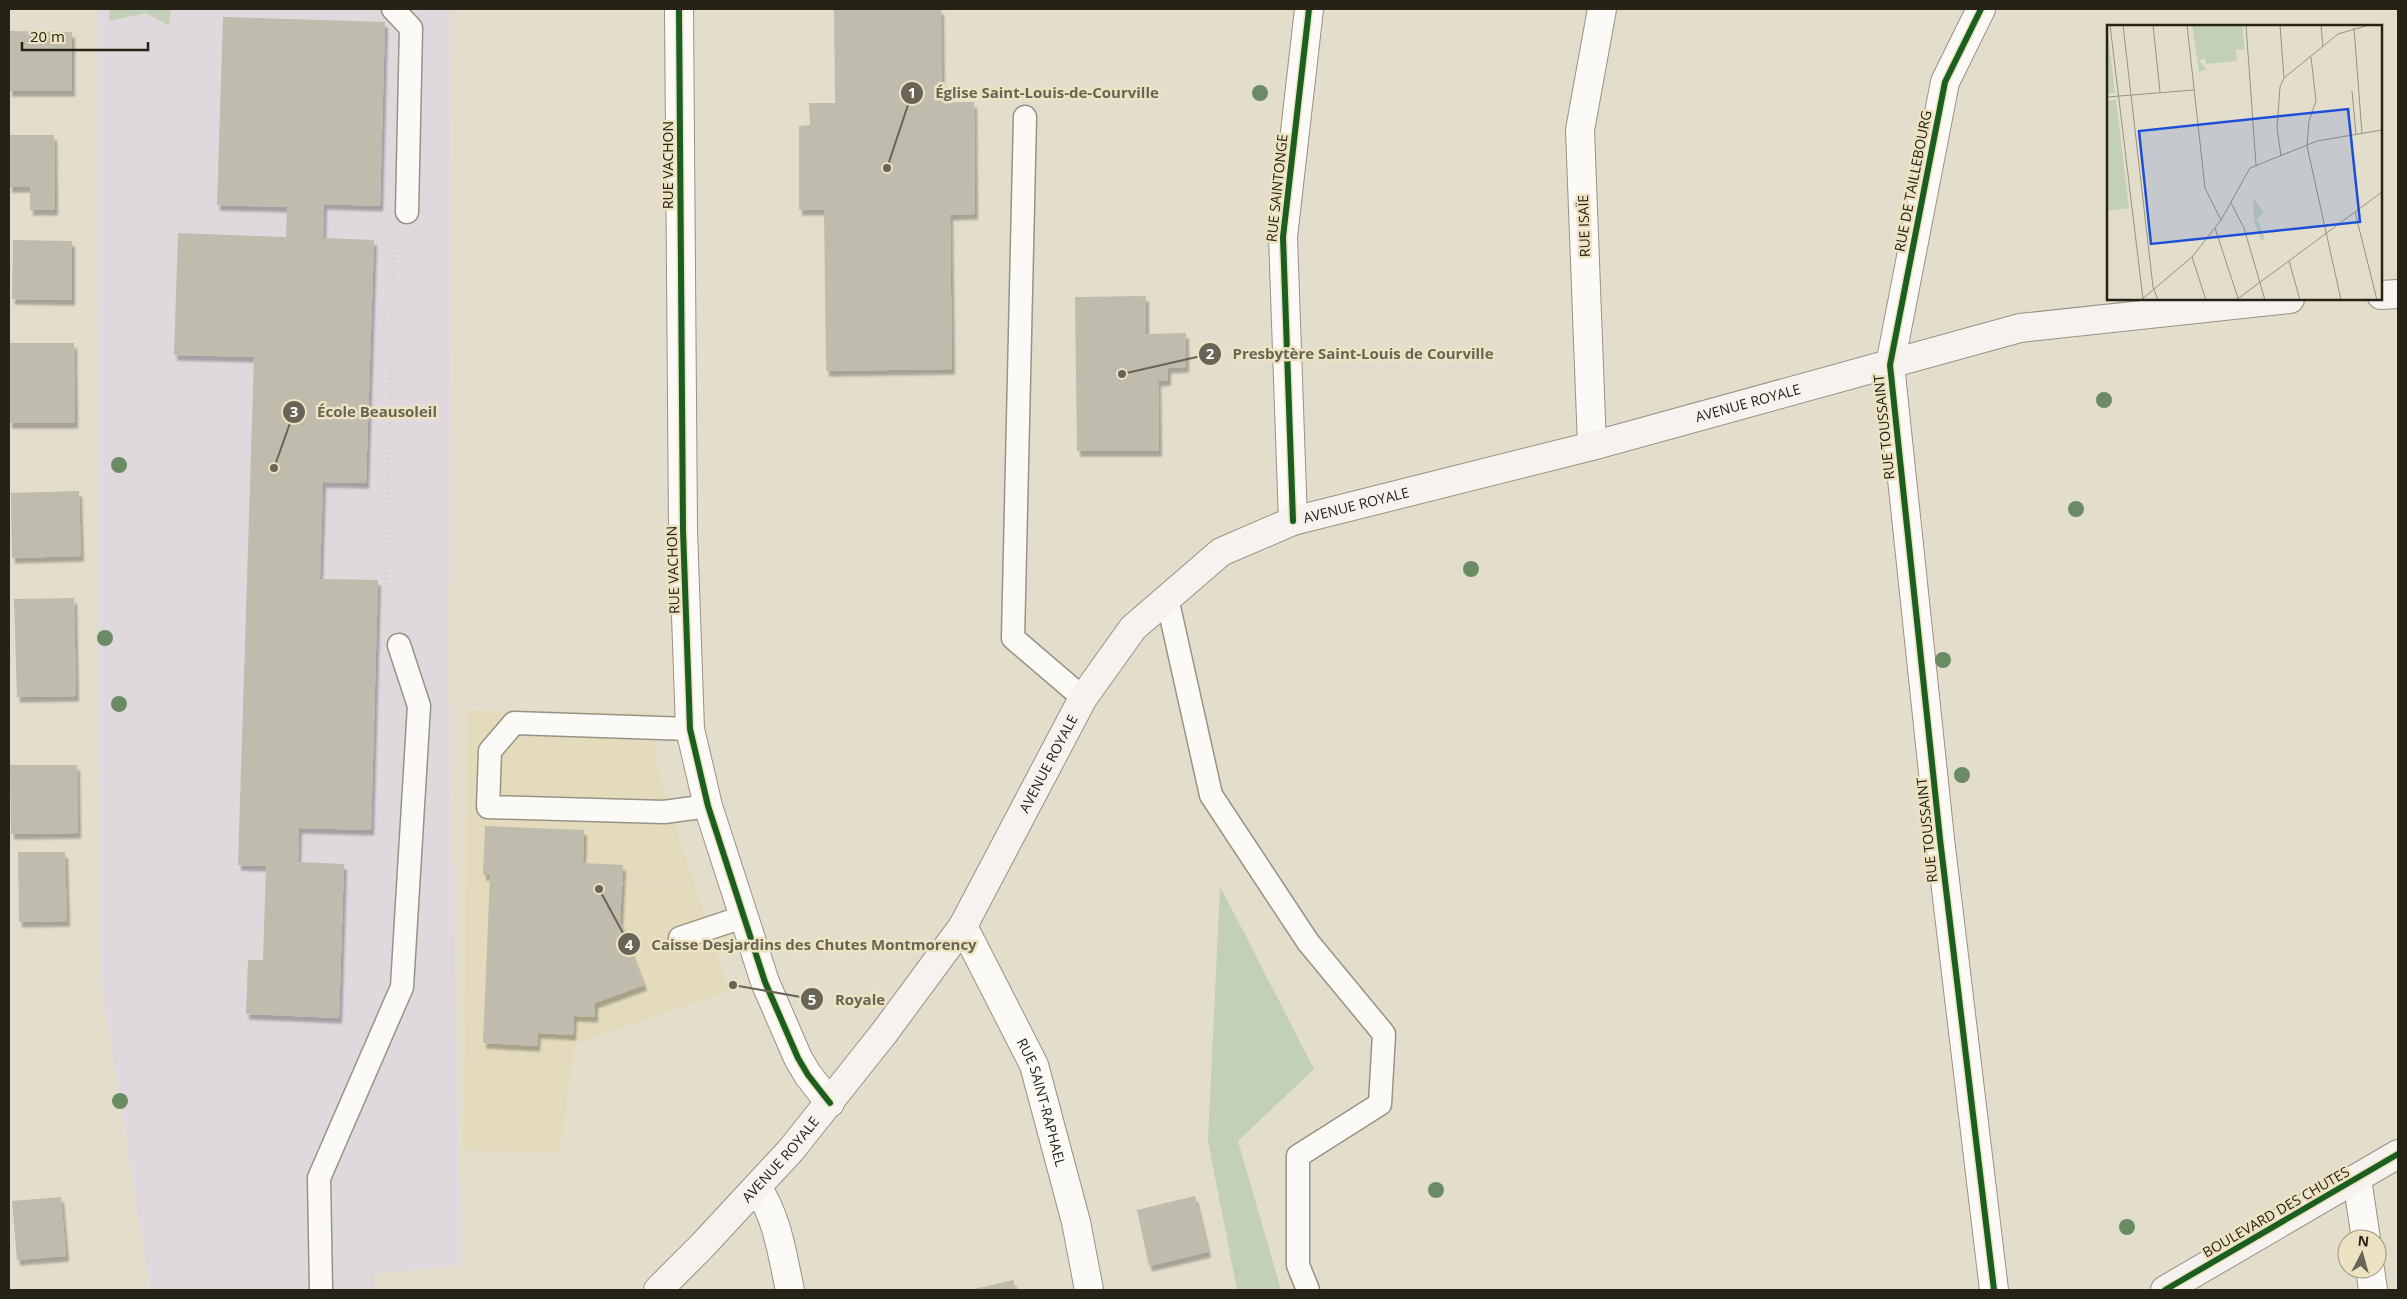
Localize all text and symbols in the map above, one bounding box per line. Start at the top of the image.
scale bar [22,20,149,52]
inset map [2107,25,2382,300]
text: 20 m [30,26,65,46]
callout: Église Saint-Louis-de-Courville [900,78,1168,108]
text: 1 [908,82,916,102]
text: Église Saint-Louis-de-Courville [935,82,1159,102]
street label: RUE DE TAILLEBOURG [1889,109,1936,253]
street label: RUE VACHON [658,121,677,209]
street label: RUE SAINTONGE [1261,133,1292,243]
street label: RUE ISAÏE [1573,195,1594,258]
callout: Presbytère Saint-Louis de Courville [1198,339,1504,369]
text: 2 [1206,343,1215,363]
text: Presbytère Saint-Louis de Courville [1232,343,1494,363]
street label: RUE TOUSSAINT [1869,373,1898,480]
street label: AVENUE ROYALE [1693,379,1803,426]
callout: École Beausoleil [282,397,447,427]
text: 3 [290,401,298,421]
text: École Beausoleil [317,401,437,421]
street label: AVENUE ROYALE [1301,482,1411,527]
street label: RUE VACHON [661,526,684,614]
street label: AVENUE ROYALE [1014,711,1082,816]
street label: RUE TOUSSAINT [1912,776,1941,883]
callout: Caisse Desjardins des Chutes Montmorency [616,929,987,959]
text: 4 [625,934,634,954]
text: Caisse Desjardins des Chutes Montmorency [651,934,977,954]
callout: Royale [800,984,895,1014]
text: 5 [808,989,816,1009]
text: Royale [835,989,885,1009]
street label: RUE SAINT-RAPHAEL [1013,1035,1071,1169]
street label: AVENUE ROYALE [737,1112,823,1206]
street label: BOULEVARD DES CHUTES [2199,1162,2353,1261]
north arrow [2337,1229,2387,1279]
text: N [2357,1231,2370,1251]

